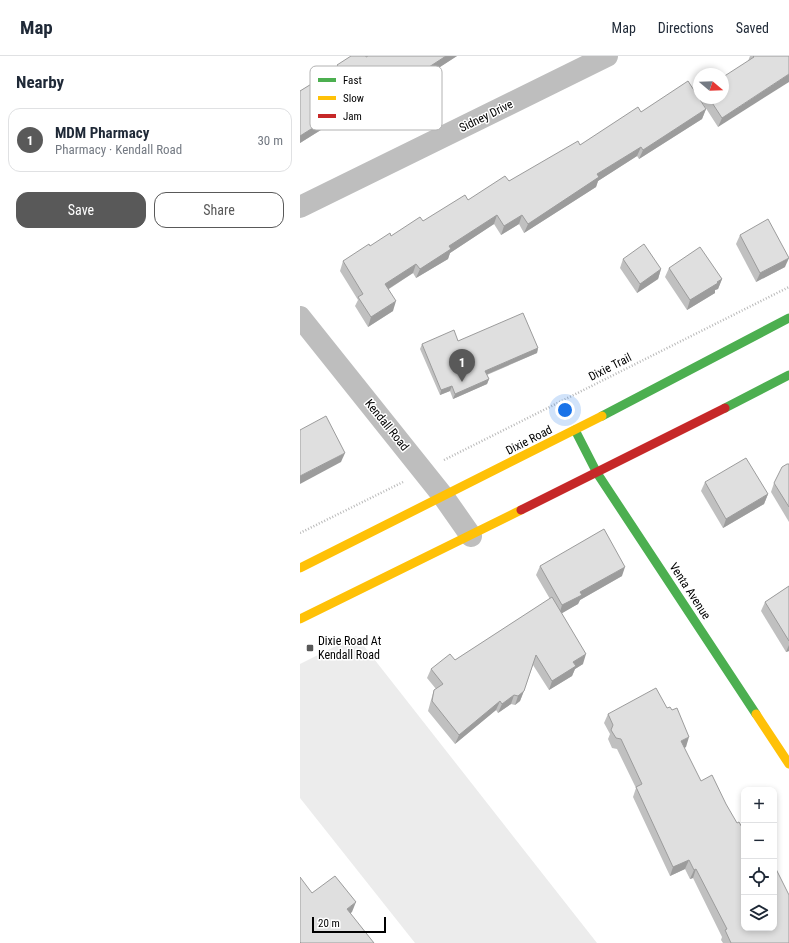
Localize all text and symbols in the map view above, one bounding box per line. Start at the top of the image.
text: Map [20,16,53,39]
text: Map [612,20,636,36]
text: Directions [658,20,714,36]
text: Saved [736,20,769,36]
legend [310,66,442,130]
north arrow [693,68,729,104]
text: Nearby [16,72,64,92]
text: Fast [343,74,362,87]
text: Slow [343,92,364,105]
street label: Sidney Drive [457,97,515,135]
text: Jam [343,110,362,123]
text: MDM Pharmacy [55,124,149,142]
text: 1 [27,133,33,148]
text: 30 m [257,133,283,148]
text: Pharmacy · Kendall Road [55,142,182,157]
button: Save [16,192,146,228]
button: Share [154,192,284,228]
pin: 1 [449,349,475,382]
street label: Dixie Trail [586,350,634,384]
street label: Kendall Road [362,397,412,453]
your location [555,400,575,420]
street label: Dixie Road [503,422,555,458]
street label: Venta Avenue [667,560,714,622]
place label: Dixie Road At Kendall Road [318,634,382,662]
marker: Dixie Road At Kendall Road [305,643,315,653]
map controls [741,787,777,931]
button: + [741,787,777,823]
button: − [741,823,777,859]
button: locate [741,859,777,895]
button: layers [741,895,777,931]
scale bar [312,915,386,934]
text: 20 m [318,917,340,930]

